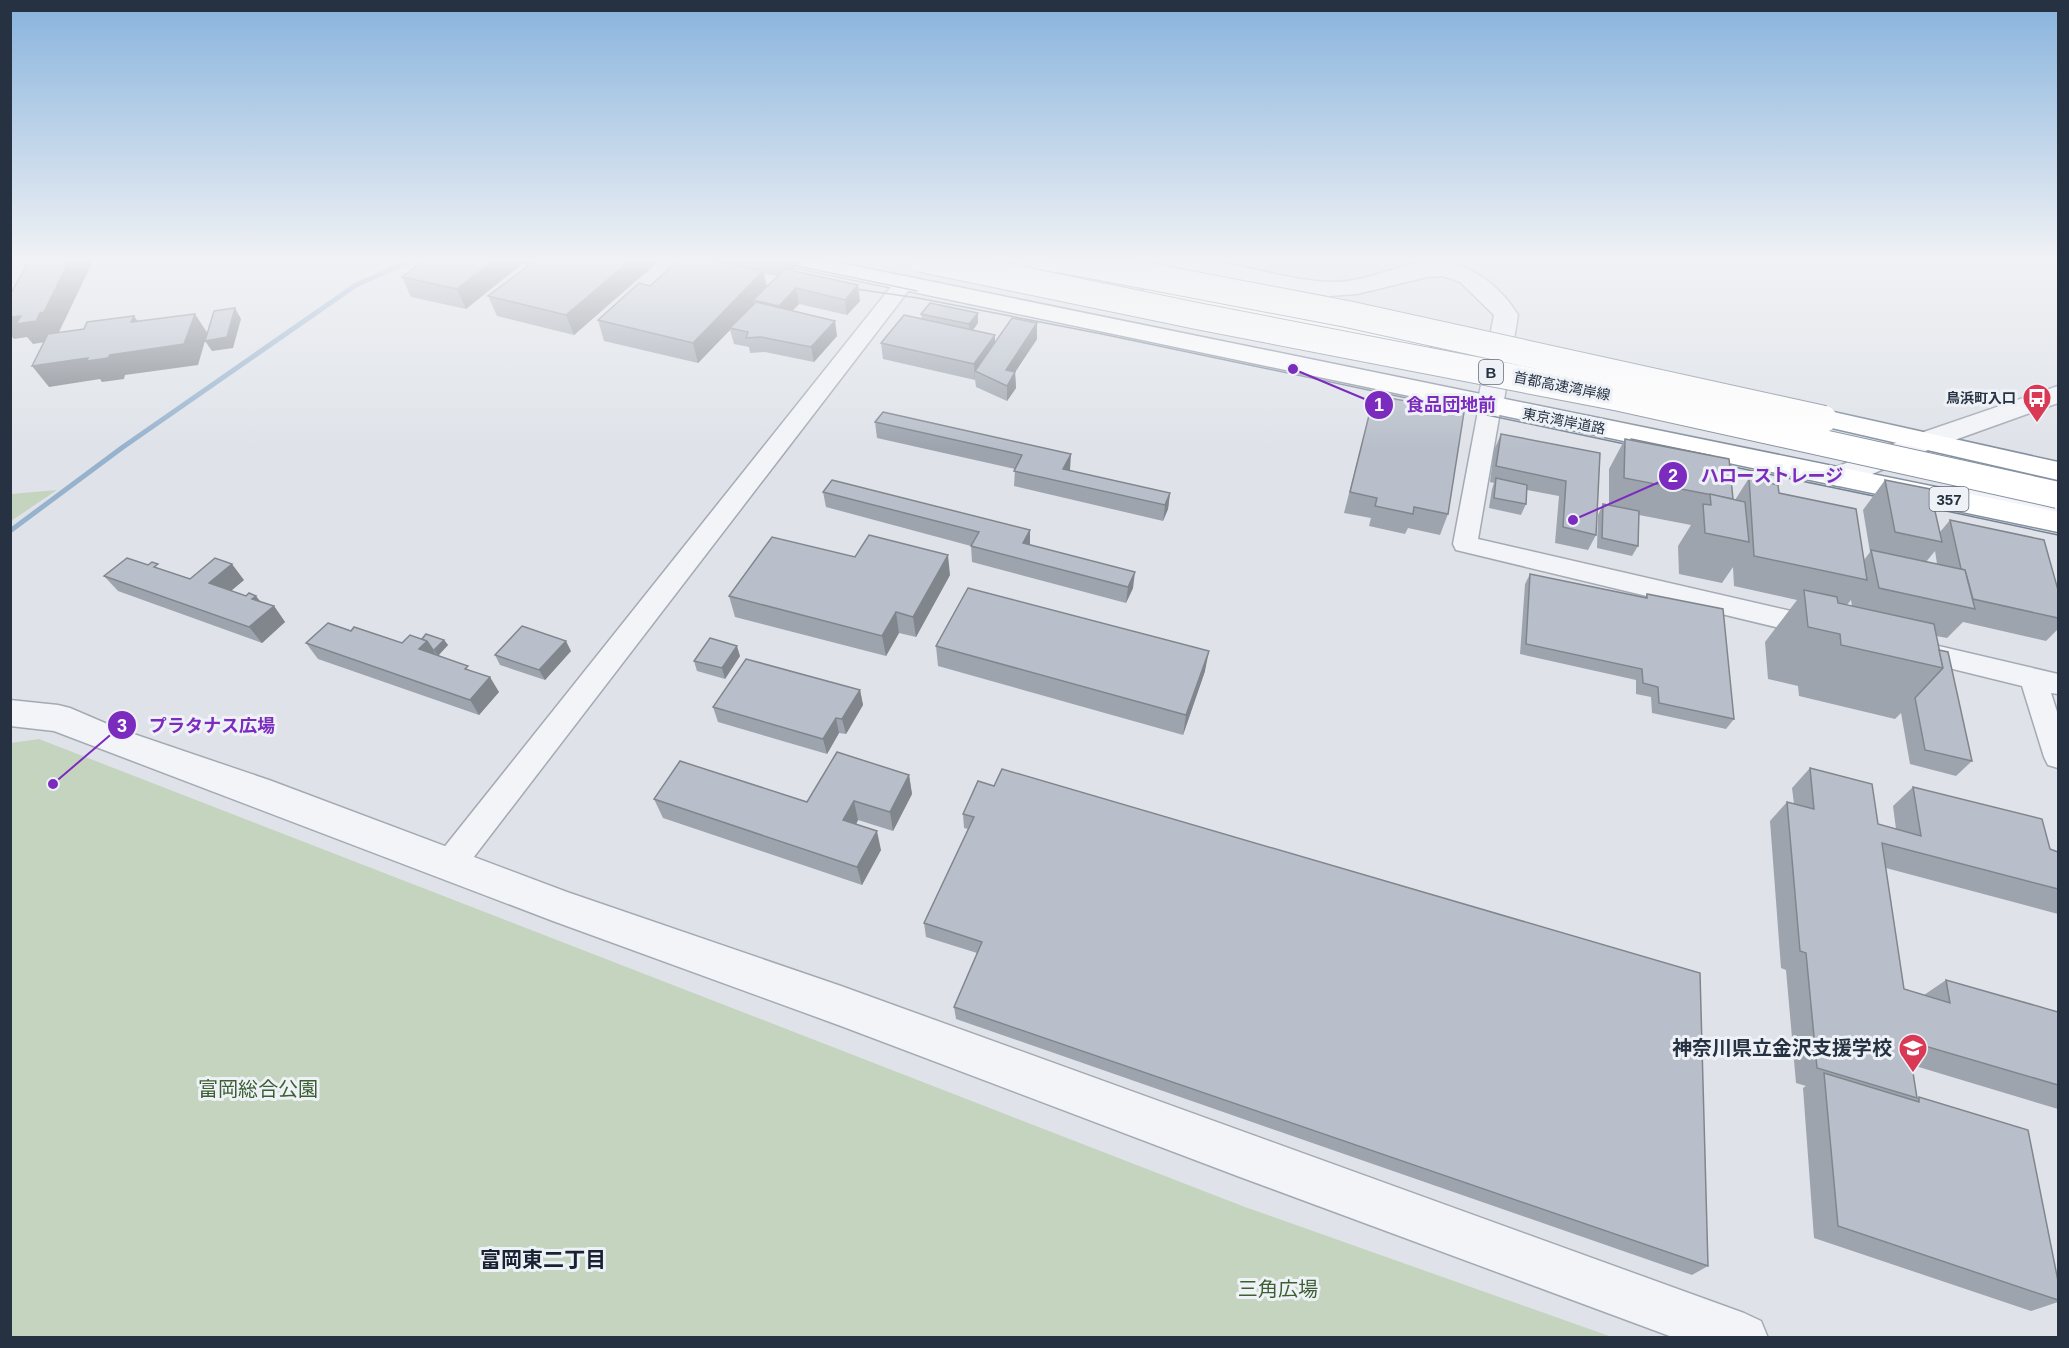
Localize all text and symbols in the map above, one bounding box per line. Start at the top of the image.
road number: B [1479,360,1503,384]
street label: 首都高速湾岸線 [1512,369,1612,403]
bus stop icon: 鳥浜町入口 [2021,382,2053,424]
callout: 食品団地前 [1364,387,1508,423]
place label: 鳥浜町入口 [1946,390,2016,406]
text: 1 [1374,395,1384,415]
text: 食品団地前 [1406,395,1496,415]
street label: 東京湾岸道路 [1521,405,1607,437]
callout: ハローストレージ [1658,458,1856,494]
text: 2 [1668,466,1678,486]
text: ハローストレージ [1701,466,1843,486]
road number: 357 [1930,487,1968,511]
callout: プラタナス広場 [107,707,287,743]
text: 3 [117,716,127,736]
text: プラタナス広場 [149,716,275,736]
school or university icon: 神奈川県立金沢支援学校 [1897,1032,1929,1074]
place label: 神奈川県立金沢支援学校 [1672,1037,1892,1059]
park label: 富岡総合公園 [198,1078,318,1100]
district label: 富岡東二丁目 [480,1248,606,1271]
park label: 三角広場 [1238,1278,1318,1300]

